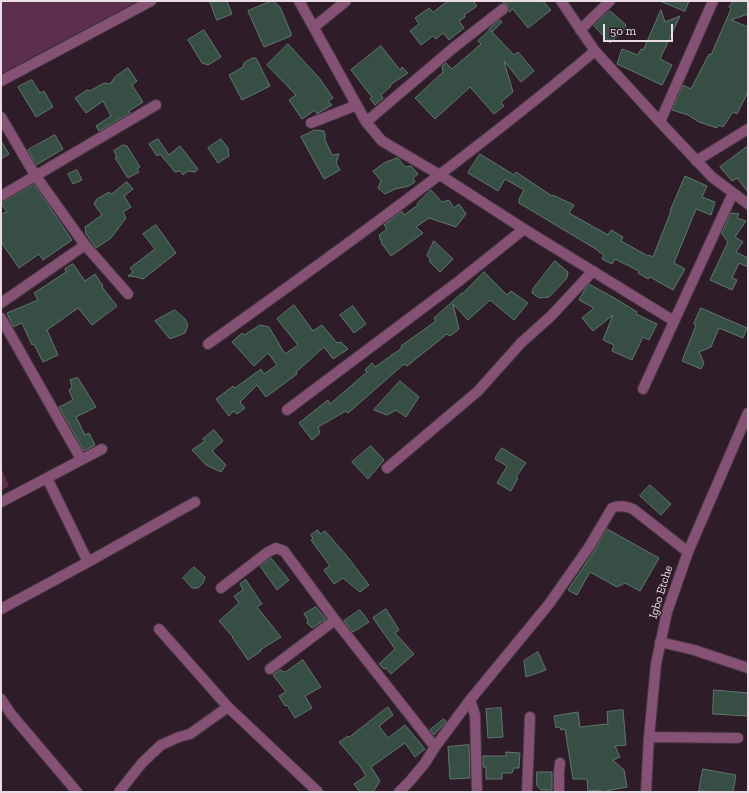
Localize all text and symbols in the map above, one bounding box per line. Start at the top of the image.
scale bar [605,16,675,42]
text: 50 m [610,24,636,38]
street label: Igbo Etche [646,564,676,620]

